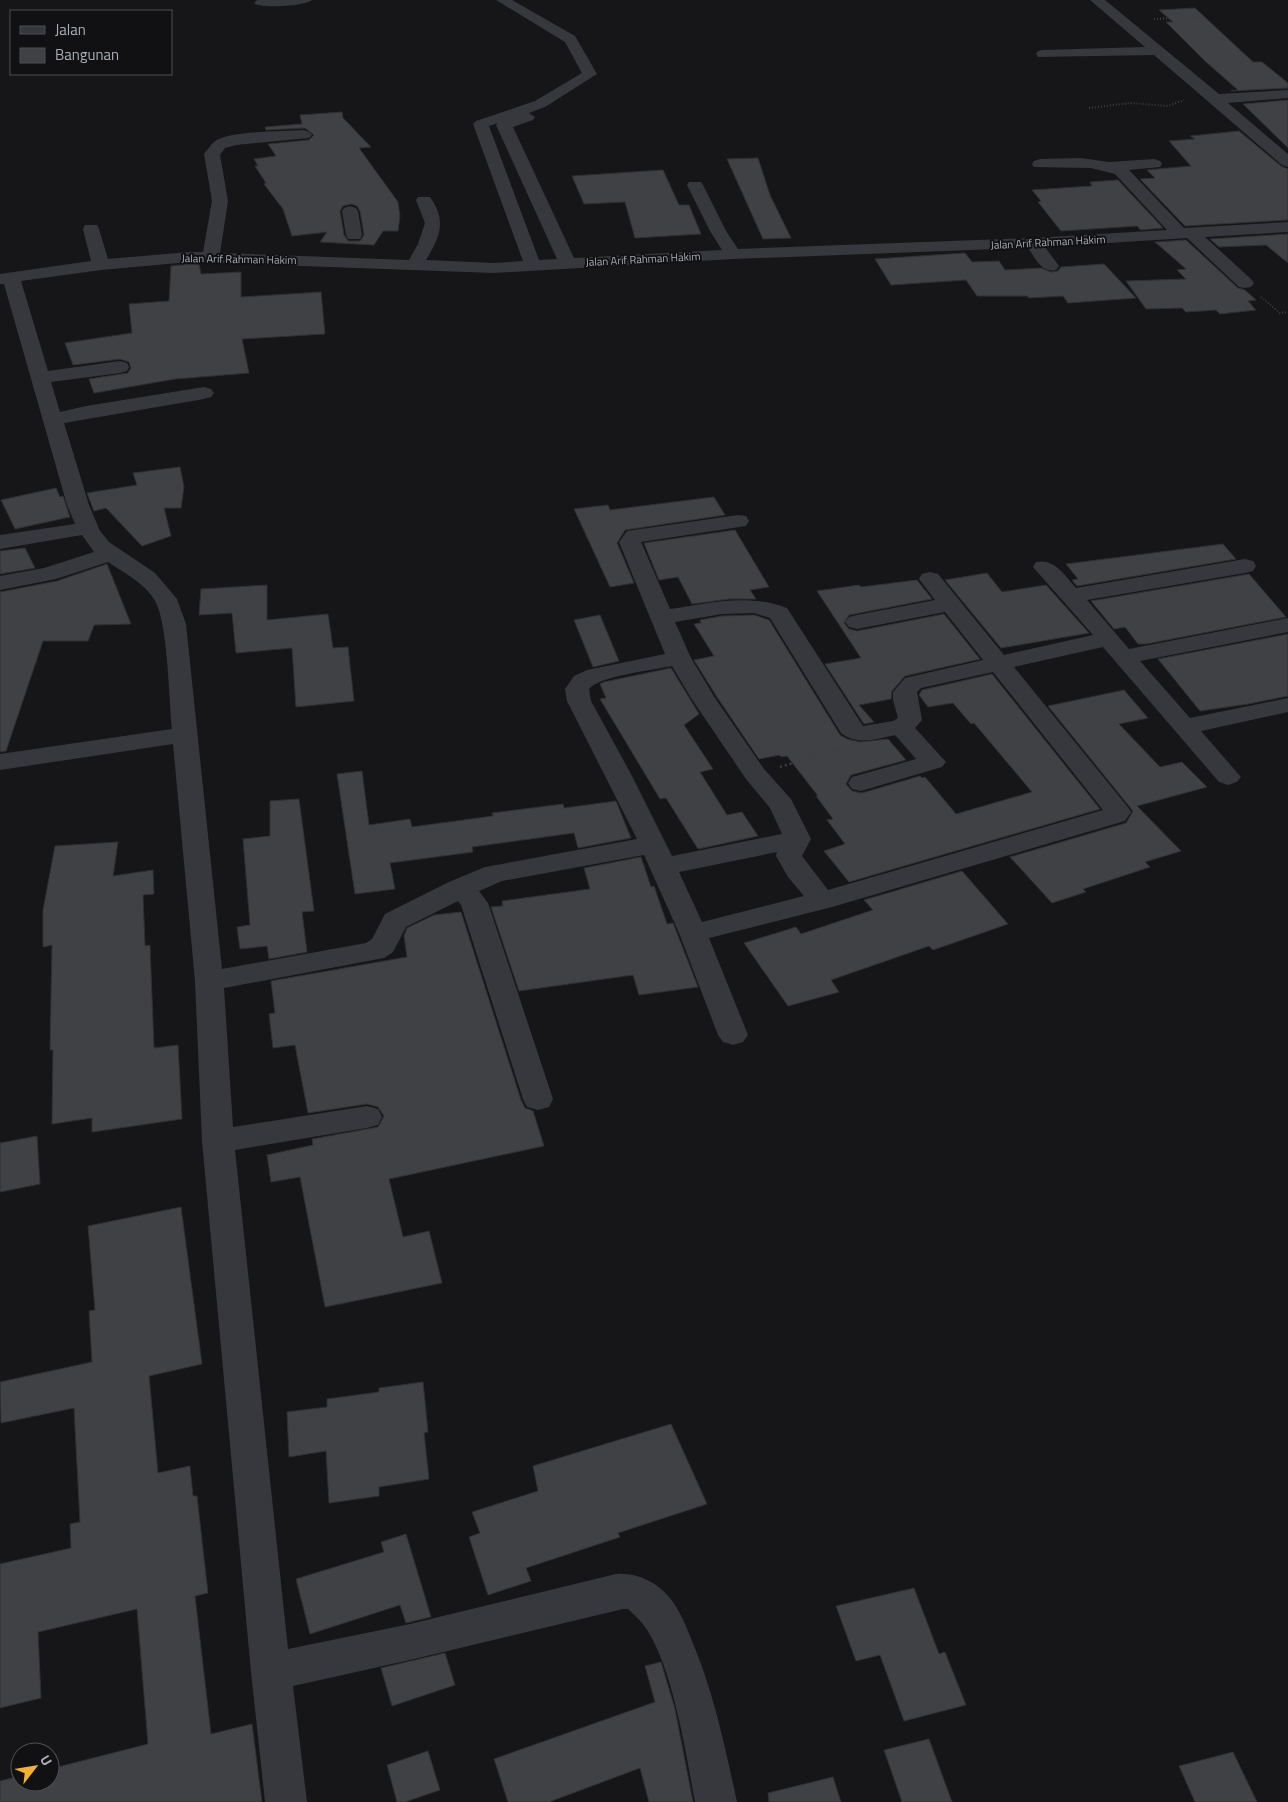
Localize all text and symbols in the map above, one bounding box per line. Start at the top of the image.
legend [10,10,172,75]
text: Jalan [55,18,86,41]
text: Bangunan [55,43,119,66]
street label: Jalan Arif Rahman Hakim [990,231,1106,253]
street label: Jalan Arif Rahman Hakim [585,248,701,270]
street label: Jalan Arif Rahman Hakim [181,250,297,268]
north arrow [10,1742,60,1792]
text: U [35,1751,58,1769]

